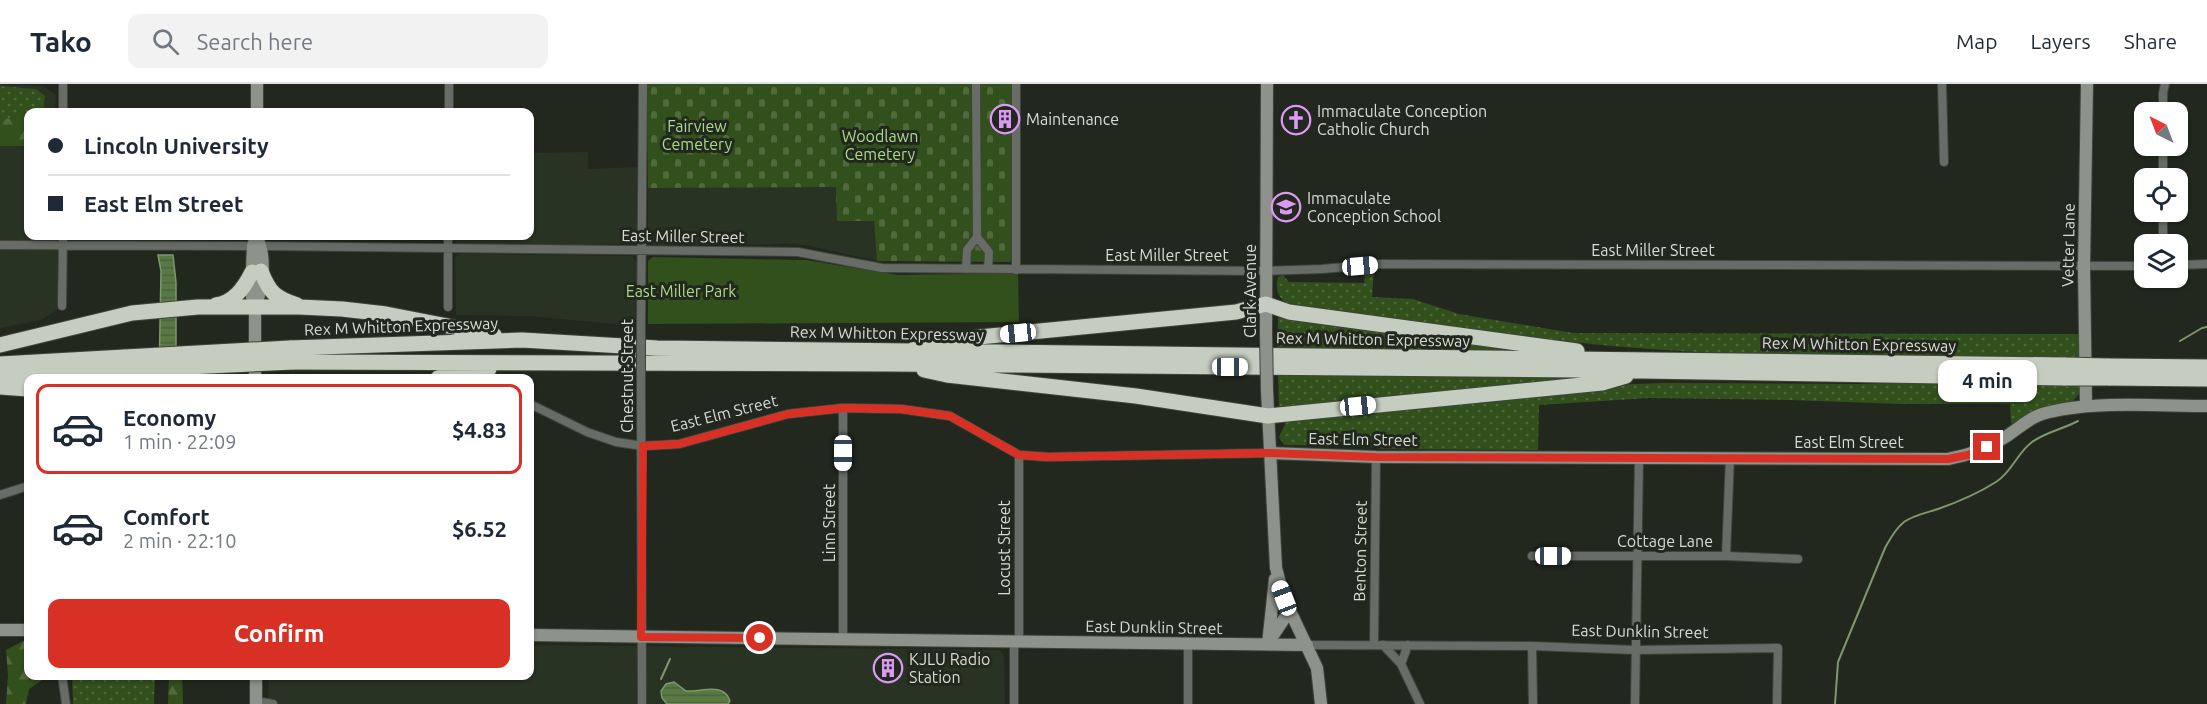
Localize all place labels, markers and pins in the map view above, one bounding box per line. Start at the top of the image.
place label: Immaculate Conception Catholic Church [1317,102,1487,138]
building icon: Maintenance [989,103,1021,135]
church icon: Immaculate Conception Catholic Church [1280,104,1312,136]
place label: Maintenance [1026,110,1119,128]
place label: Immaculate Conception School [1307,189,1441,225]
school or university icon: Immaculate Conception School [1270,191,1302,223]
place label: KJLU Radio Station [909,650,990,686]
building icon: KJLU Radio Station [872,652,904,684]

